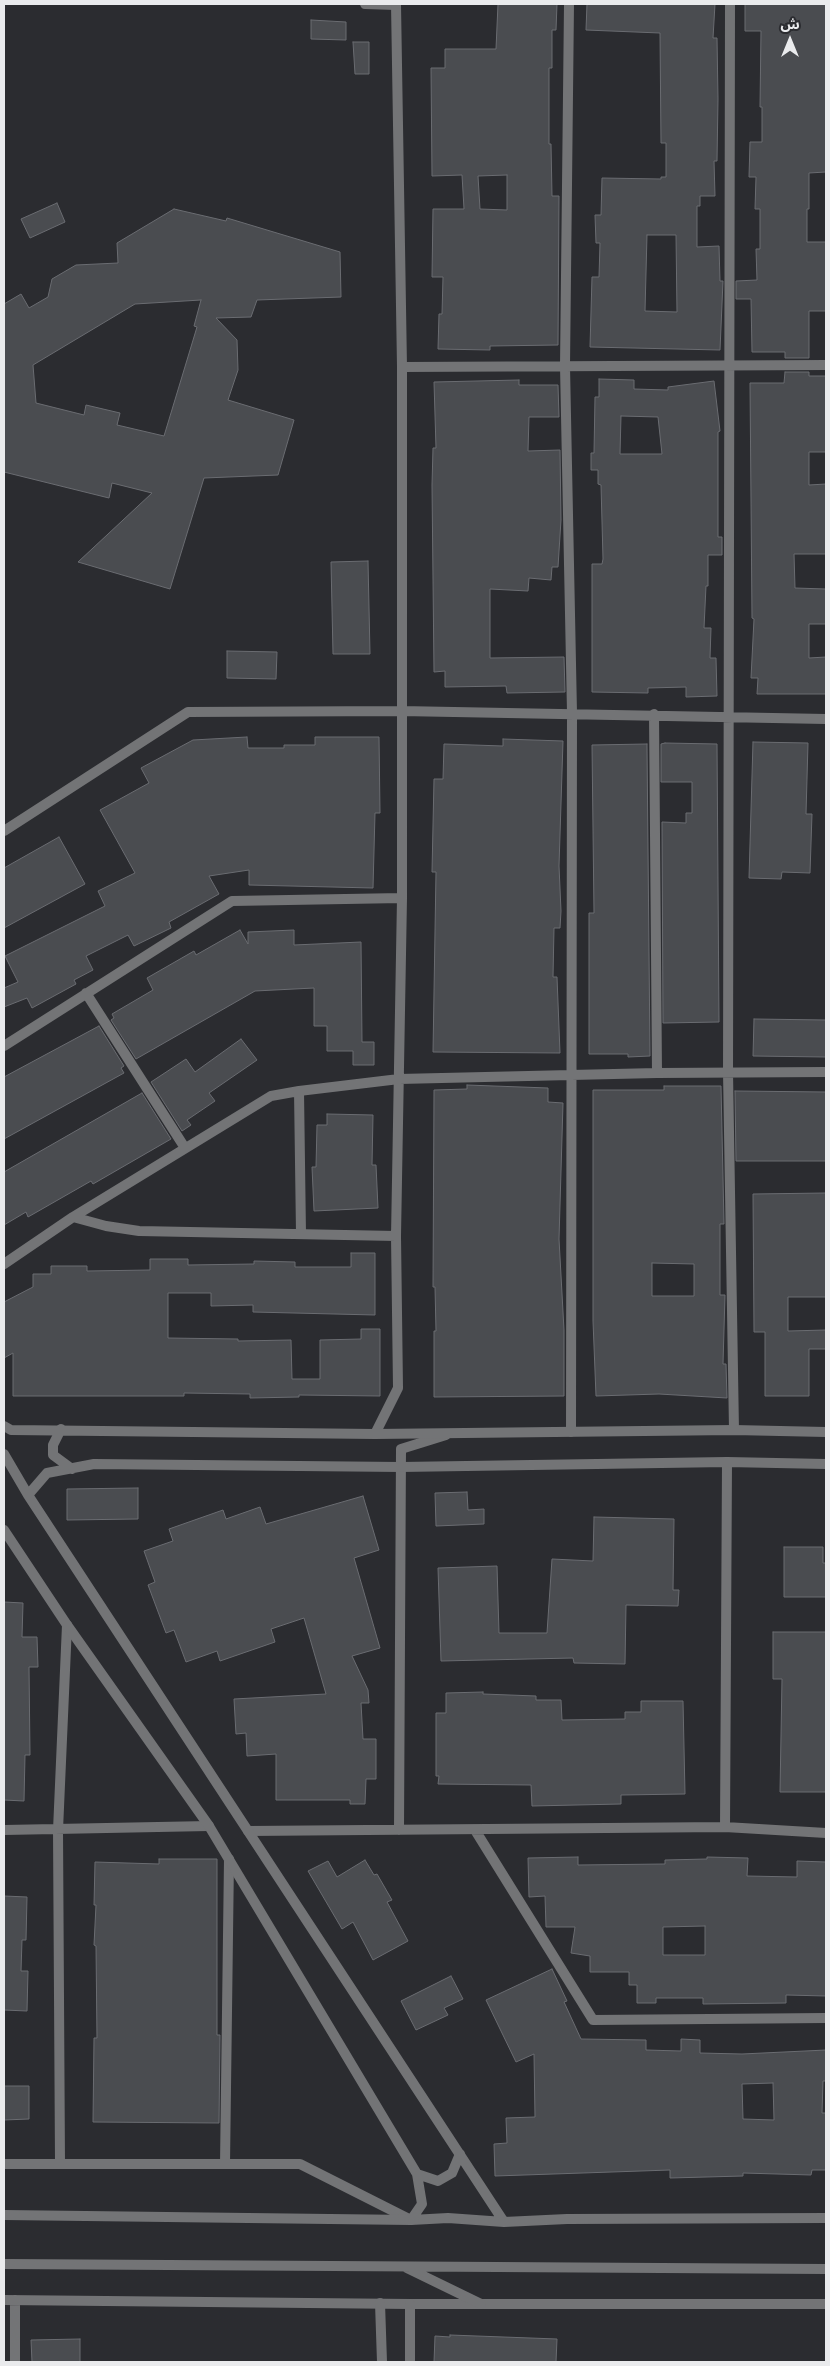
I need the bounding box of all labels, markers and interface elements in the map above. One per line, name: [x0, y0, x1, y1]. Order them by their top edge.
north arrow: [765, 15, 815, 65]
text: ش: [780, 16, 800, 33]

